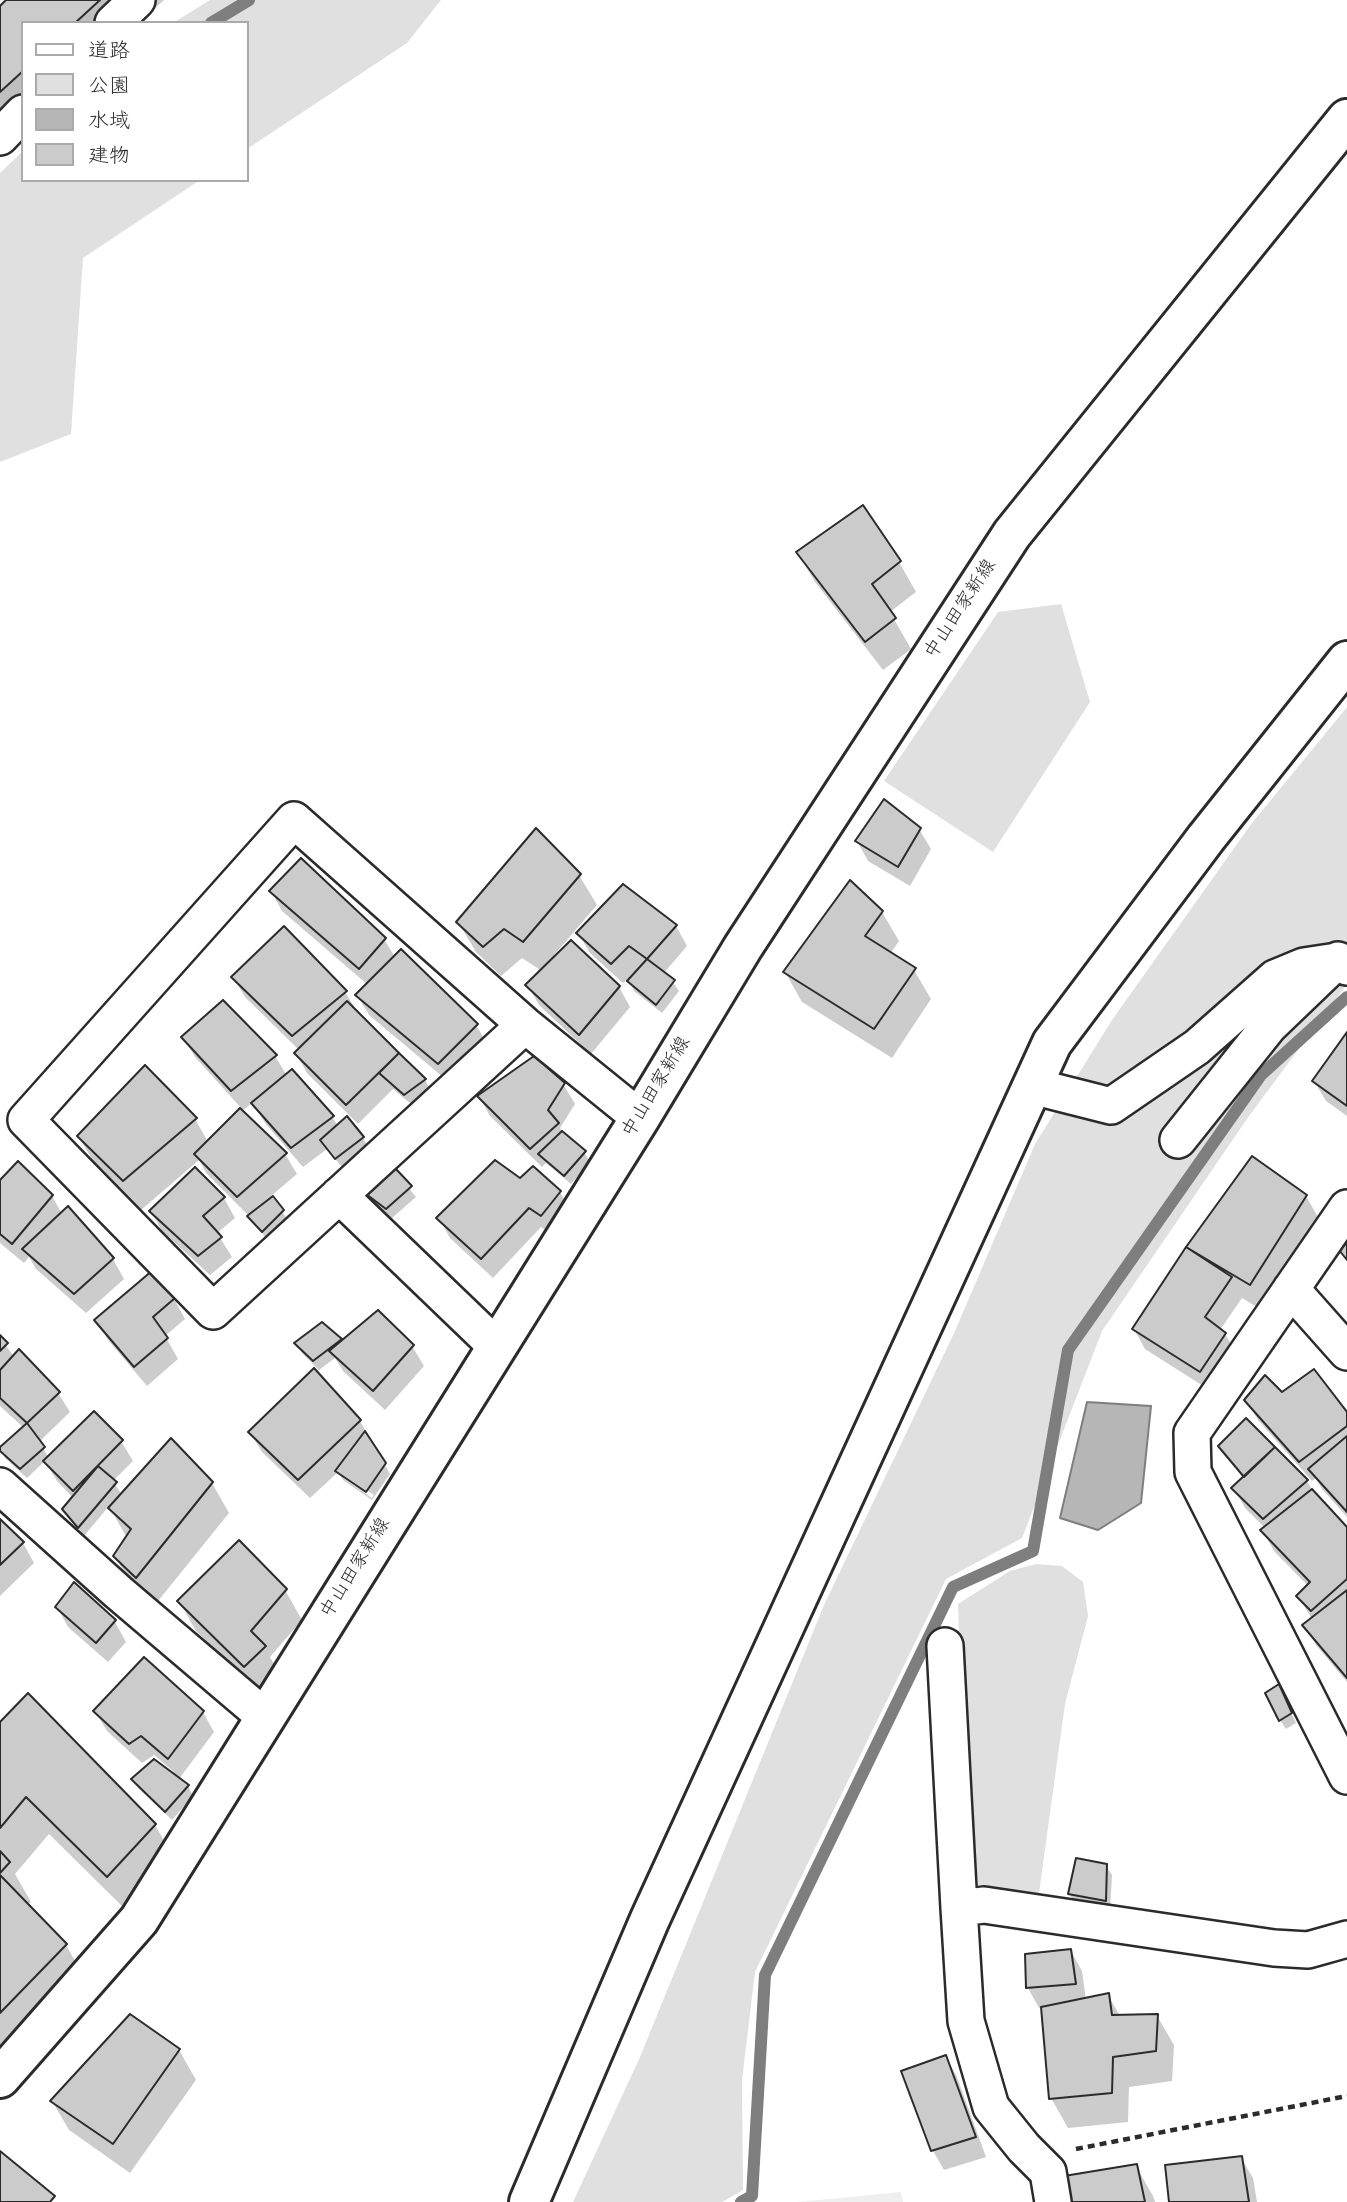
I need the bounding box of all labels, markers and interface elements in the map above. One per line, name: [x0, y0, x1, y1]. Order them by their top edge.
legend: [21, 21, 248, 182]
text: 道路: [88, 41, 130, 66]
text: 公園: [88, 76, 130, 101]
text: 水域: [88, 111, 130, 136]
text: 建物: [88, 146, 130, 171]
street label: 中山田家新線: [921, 556, 1003, 664]
street label: 中山田家新線: [619, 1033, 697, 1143]
street label: 中山田家新線: [317, 1515, 397, 1623]

